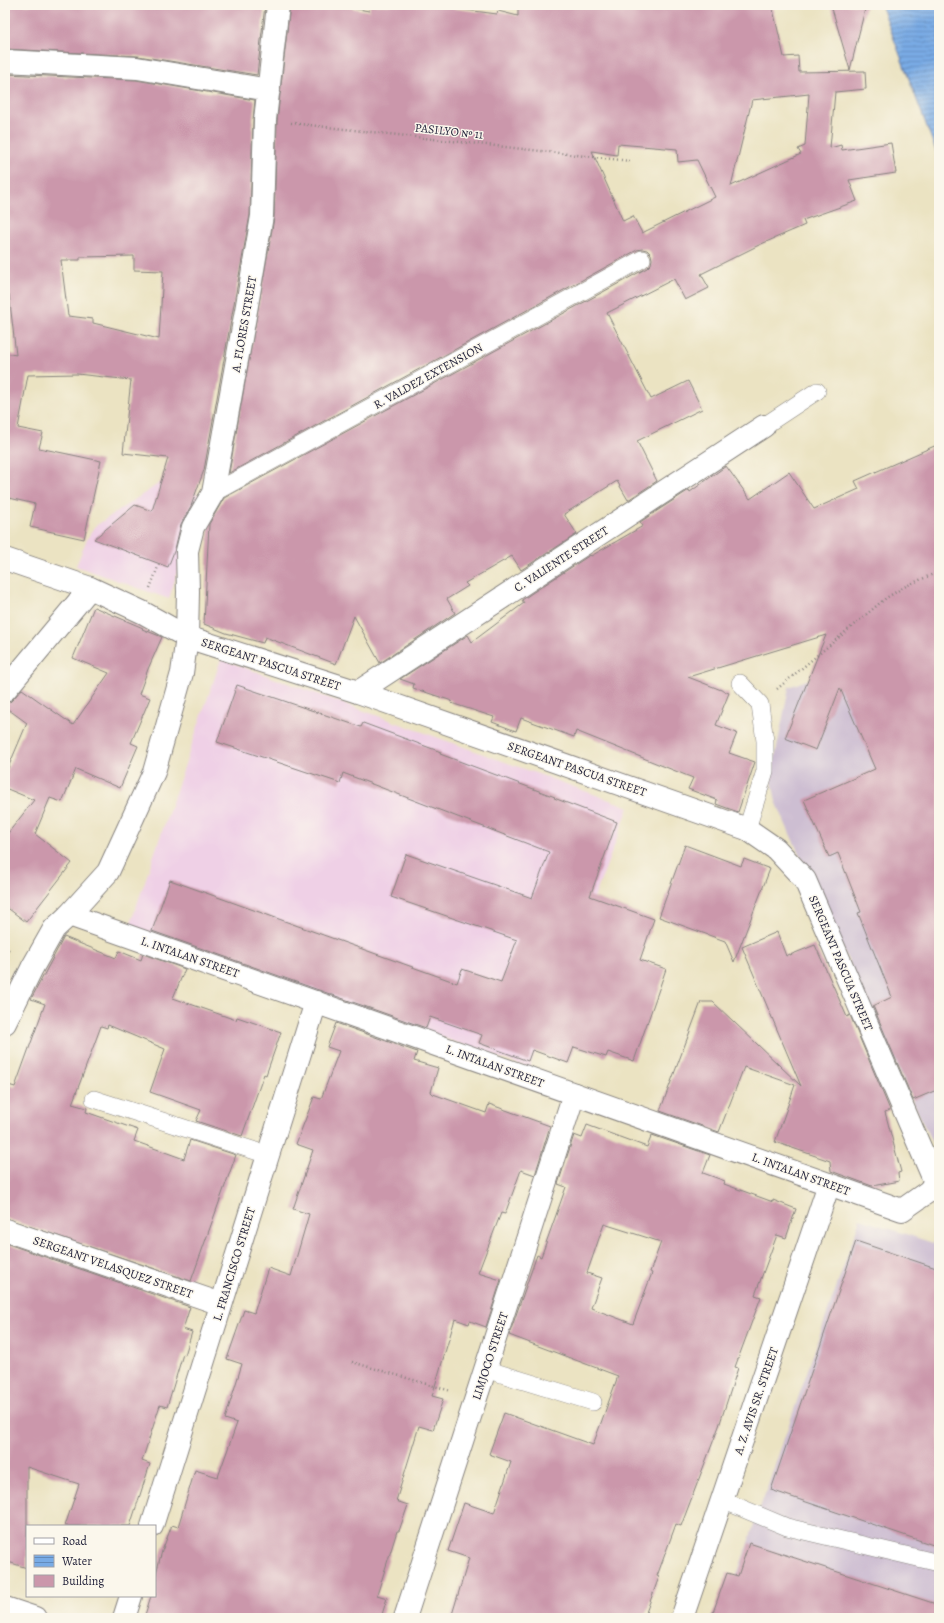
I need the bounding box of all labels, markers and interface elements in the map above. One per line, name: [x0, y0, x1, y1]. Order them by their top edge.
street label: PASILYO № 11: [414, 119, 484, 143]
street label: A. FLORES STREET: [227, 274, 260, 374]
street label: R. VALDEZ EXTENSION: [371, 339, 486, 413]
street label: C. VALIENTE STREET: [511, 522, 612, 596]
street label: SERGEANT PASCUA STREET: [199, 634, 343, 694]
street label: SERGEANT PASCUA STREET: [506, 738, 649, 800]
street label: SERGEANT PASCUA STREET: [805, 893, 877, 1034]
street label: L. INTALAN STREET: [139, 933, 242, 982]
street label: L. INTALAN STREET: [444, 1041, 547, 1091]
street label: L. INTALAN STREET: [750, 1149, 853, 1199]
street label: L. FRANCISCO STREET: [209, 1205, 259, 1323]
street label: SERGEANT VELASQUEZ STREET: [31, 1232, 195, 1302]
street label: LIMJOCO STREET: [468, 1310, 512, 1402]
street label: A. Z. AVIS SR. STREET: [730, 1345, 782, 1458]
legend: [26, 1525, 156, 1597]
text: Road: [62, 1533, 88, 1549]
text: Water: [61, 1553, 92, 1569]
text: Building: [62, 1573, 104, 1589]

